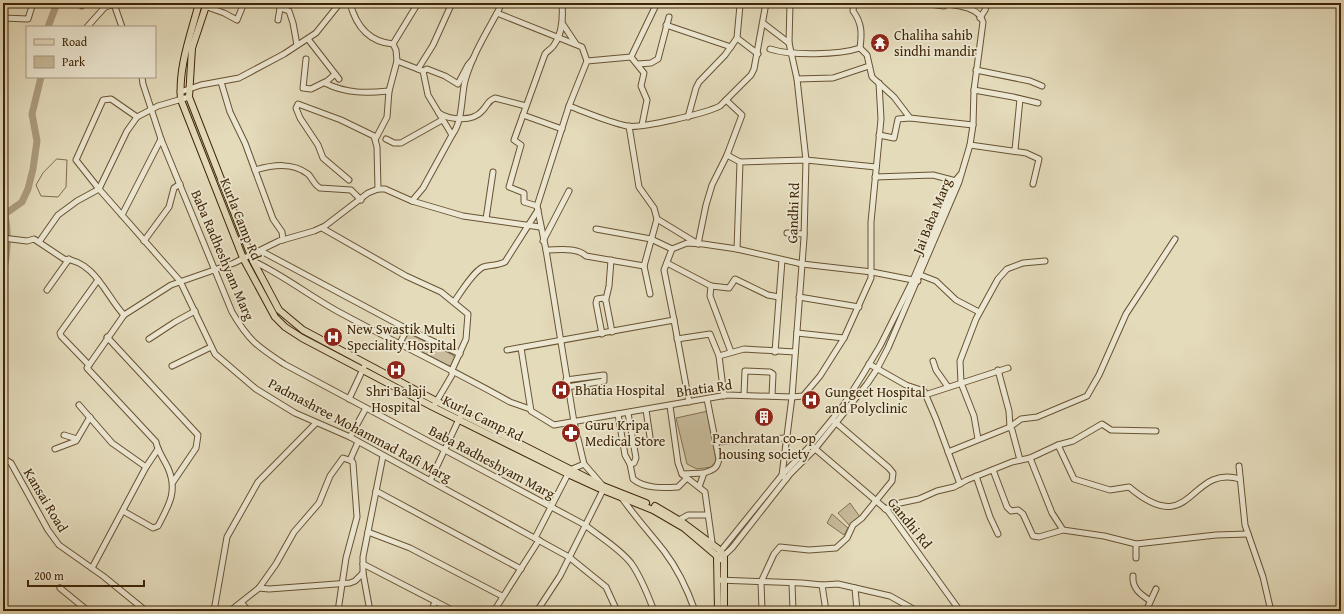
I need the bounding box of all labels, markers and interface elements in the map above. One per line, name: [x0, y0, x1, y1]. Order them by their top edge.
place label: Chaliha sahib sindhi mandir: [894, 25, 977, 61]
legend: [26, 26, 156, 78]
temple icon: Chaliha sahib sindhi mandir: [869, 32, 891, 54]
text: Road: [62, 33, 88, 50]
text: Park: [62, 53, 86, 70]
street label: Kurla Camp Rd: [215, 175, 267, 264]
street label: Jai Baba Marg: [907, 175, 956, 259]
street label: Gandhi Rd: [782, 182, 804, 244]
street label: Baba Radheshyam Marg: [186, 187, 260, 323]
place label: New Swastik Multi Speciality Hospital: [347, 319, 457, 355]
hospital icon: New Swastik Multi Speciality Hospital: [322, 326, 344, 348]
hospital icon: Shri Balaji Hospital: [385, 359, 407, 381]
street label: Padmashree Mohammad Rafi Marg: [265, 373, 455, 487]
street label: Bhatia Rd: [675, 374, 734, 402]
hospital icon: Bhatia Hospital: [550, 379, 572, 401]
place label: Bhatia Hospital: [575, 380, 665, 400]
place label: Shri Balaji Hospital: [366, 381, 426, 417]
place label: Gungeet Hospital and Polyclinic: [825, 382, 926, 418]
hospital icon: Gungeet Hospital and Polyclinic: [800, 389, 822, 411]
street label: Kurla Camp Rd: [439, 390, 527, 446]
building icon: Panchratan co-op housing society: [753, 406, 775, 428]
place label: Guru Kripa Medical Store: [585, 415, 666, 451]
street label: Baba Radheshyam Marg: [425, 420, 559, 504]
pharmacy icon: Guru Kripa Medical Store: [560, 422, 582, 444]
place label: Panchratan co-op housing society: [712, 428, 816, 464]
street label: Kansai Road: [19, 464, 73, 536]
street label: Gandhi Rd: [883, 493, 937, 553]
scale bar: [28, 562, 144, 588]
text: 200 m: [34, 567, 64, 584]

